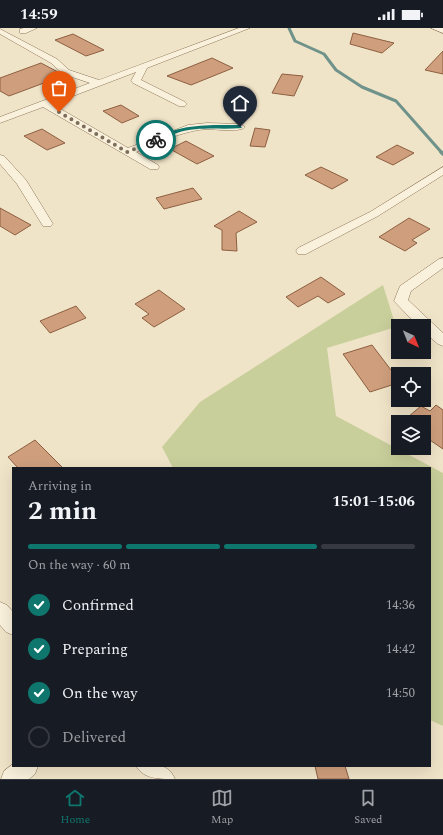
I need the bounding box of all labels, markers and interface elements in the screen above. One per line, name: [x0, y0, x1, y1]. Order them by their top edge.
text: 14:59: [20, 3, 58, 26]
pin: [42, 71, 76, 112]
icon: bag: [48, 77, 70, 99]
pin: [223, 86, 257, 127]
icon: home: [229, 92, 251, 114]
courier: [136, 120, 176, 160]
icon: bike: [145, 129, 167, 151]
north arrow: [391, 319, 431, 359]
map controls: [391, 319, 431, 455]
button: locate: [391, 367, 431, 407]
button: layers: [391, 415, 431, 455]
text: Arriving in: [28, 476, 92, 496]
text: 15:01–15:06: [332, 490, 415, 513]
text: 2 min: [28, 491, 97, 531]
text: On the way · 60 m: [28, 555, 131, 575]
icon: check: [28, 594, 50, 616]
text: Confirmed: [62, 594, 134, 617]
text: 14:36: [386, 595, 415, 615]
icon: check: [28, 638, 50, 660]
text: Preparing: [62, 638, 128, 661]
text: 14:42: [386, 639, 415, 659]
icon: check: [28, 682, 50, 704]
text: On the way: [62, 682, 137, 705]
text: 14:50: [386, 683, 415, 703]
text: Delivered: [62, 726, 126, 749]
tab: Home: [60, 787, 90, 828]
tab: Map: [211, 787, 233, 828]
tab: Saved: [354, 787, 382, 828]

